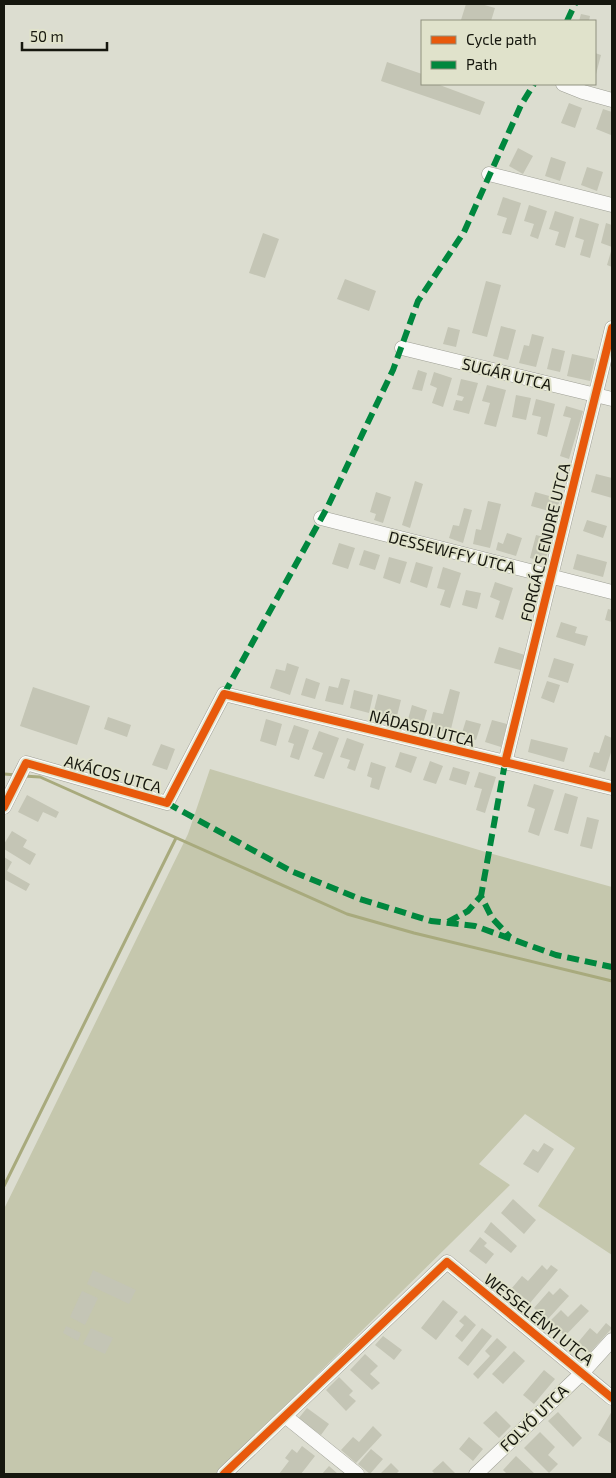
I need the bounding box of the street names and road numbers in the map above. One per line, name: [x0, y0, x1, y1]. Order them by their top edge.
street label: SUGÁR UTCA: [460, 353, 554, 394]
street label: FORGÁCS ENDRE UTCA: [516, 461, 573, 623]
street label: DESSEWFFY UTCA: [387, 527, 518, 576]
street label: NÁDASDI UTCA: [367, 705, 477, 750]
street label: AKÁCOS UTCA: [62, 751, 164, 796]
street label: WESSELÉNYI UTCA: [481, 1269, 598, 1369]
street label: FOLYÓ UTCA: [495, 1380, 572, 1455]

